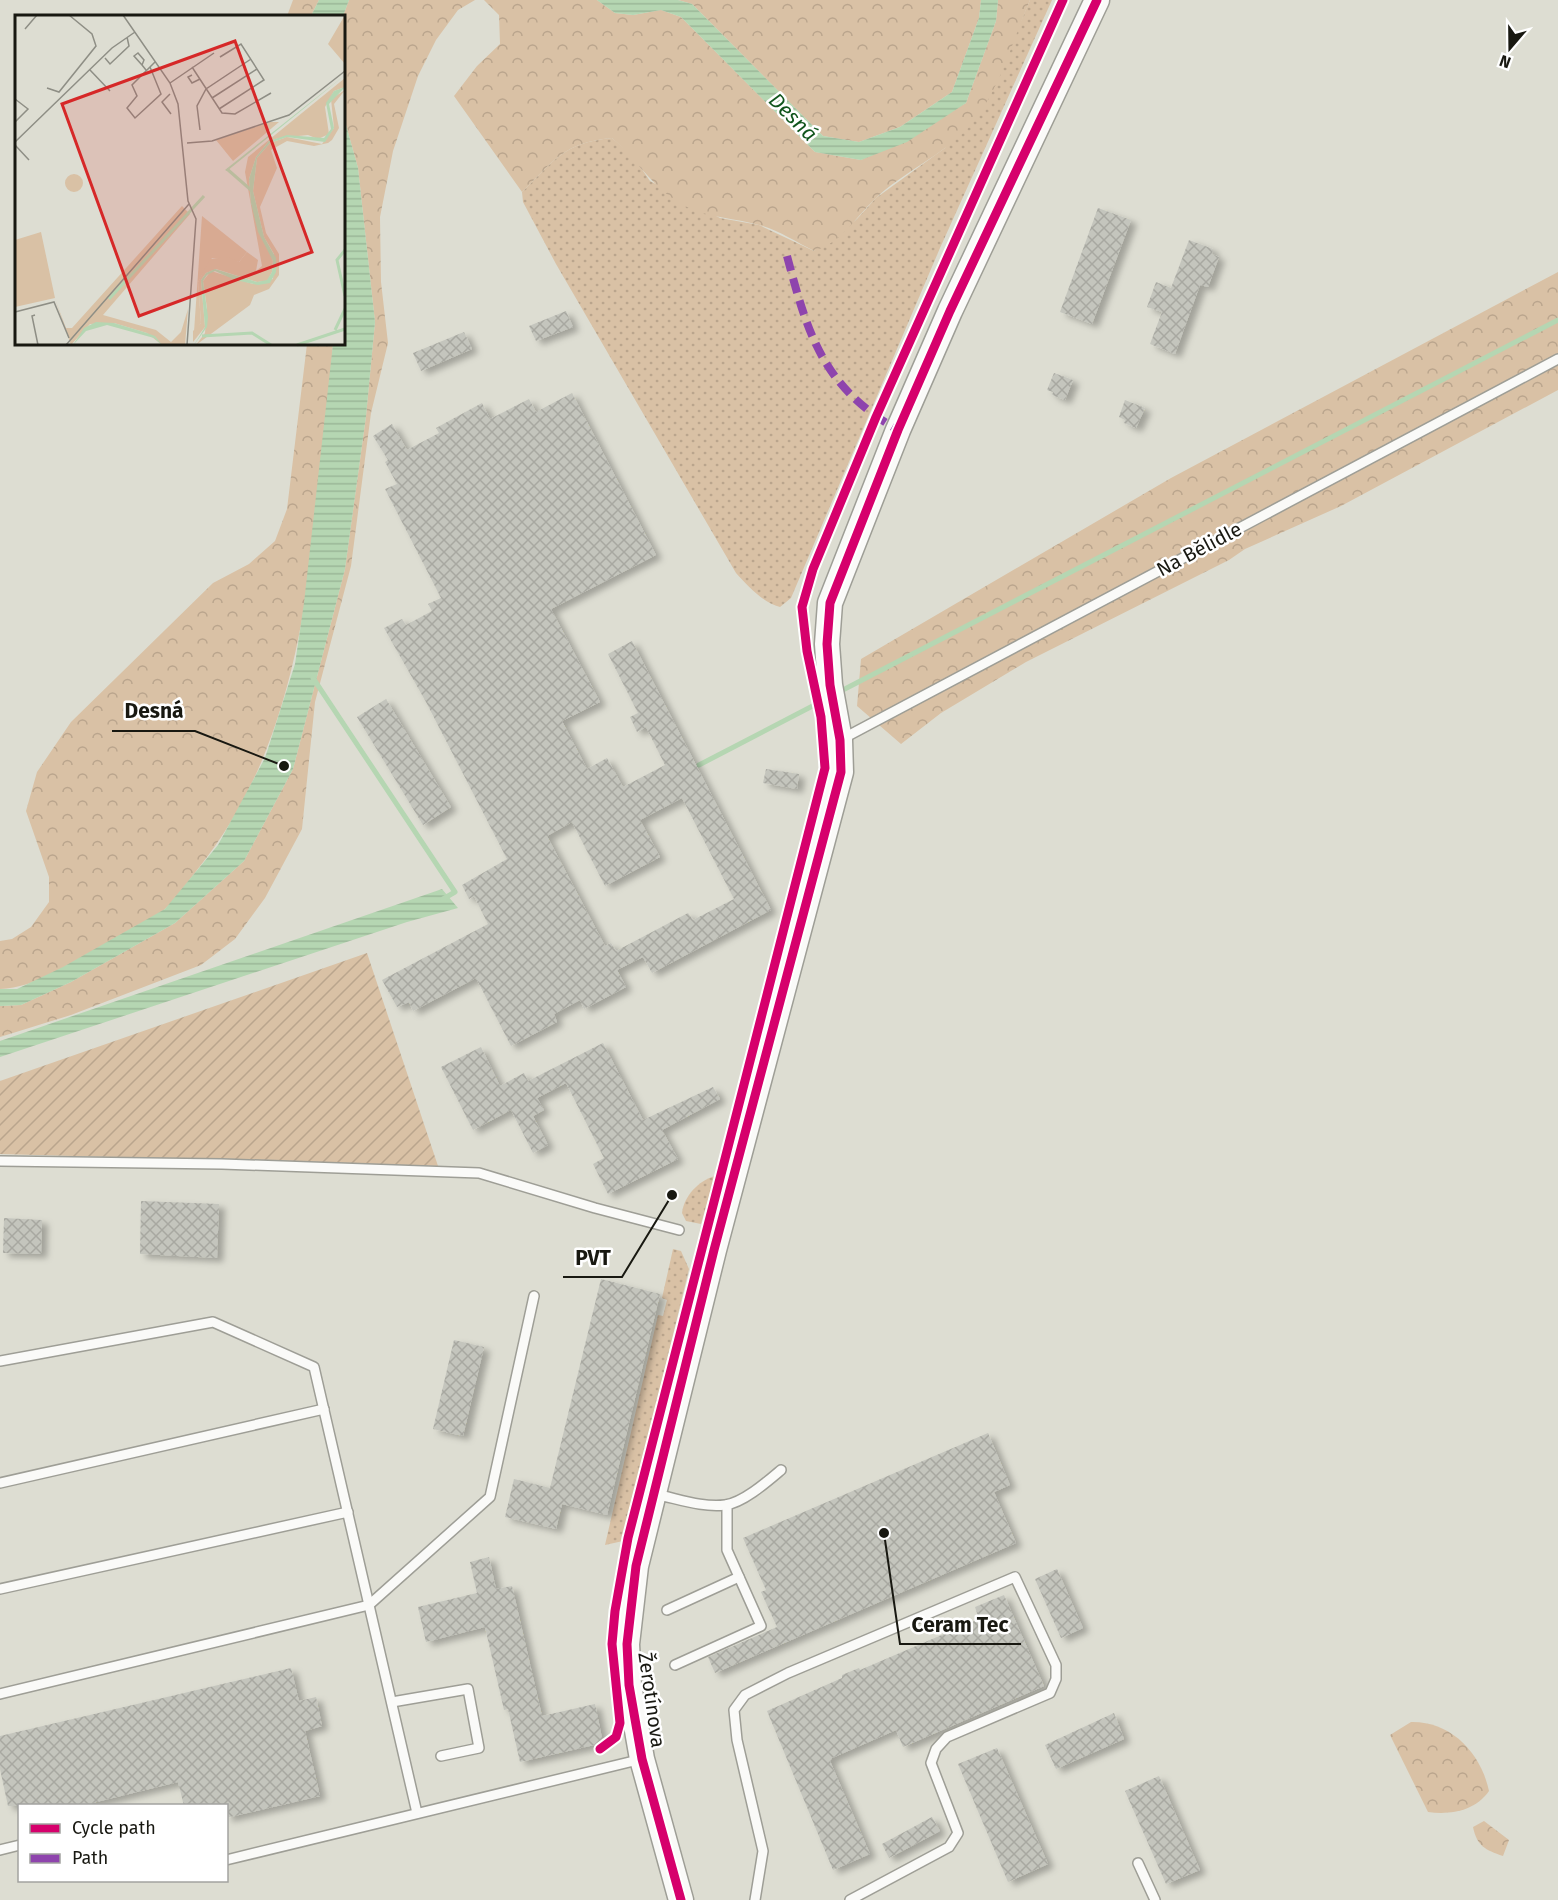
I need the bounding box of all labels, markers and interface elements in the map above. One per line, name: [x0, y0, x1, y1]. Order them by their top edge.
inset map: [15, 15, 345, 345]
north arrow: [1480, 18, 1540, 78]
text: N: [1497, 51, 1513, 72]
water label: Desná: [763, 87, 823, 147]
street label: Na Bělidle: [1152, 517, 1246, 581]
callout: Desná: [112, 692, 195, 731]
text: Desná: [124, 698, 184, 724]
callout: PVT: [563, 1238, 622, 1277]
text: PVT: [575, 1245, 611, 1271]
callout: Ceram Tec: [900, 1605, 1021, 1644]
text: Ceram Tec: [912, 1612, 1009, 1638]
street label: Žerotínova: [633, 1651, 671, 1749]
legend: [18, 1804, 228, 1882]
text: Cycle path: [72, 1817, 156, 1839]
text: Path: [72, 1847, 108, 1869]

